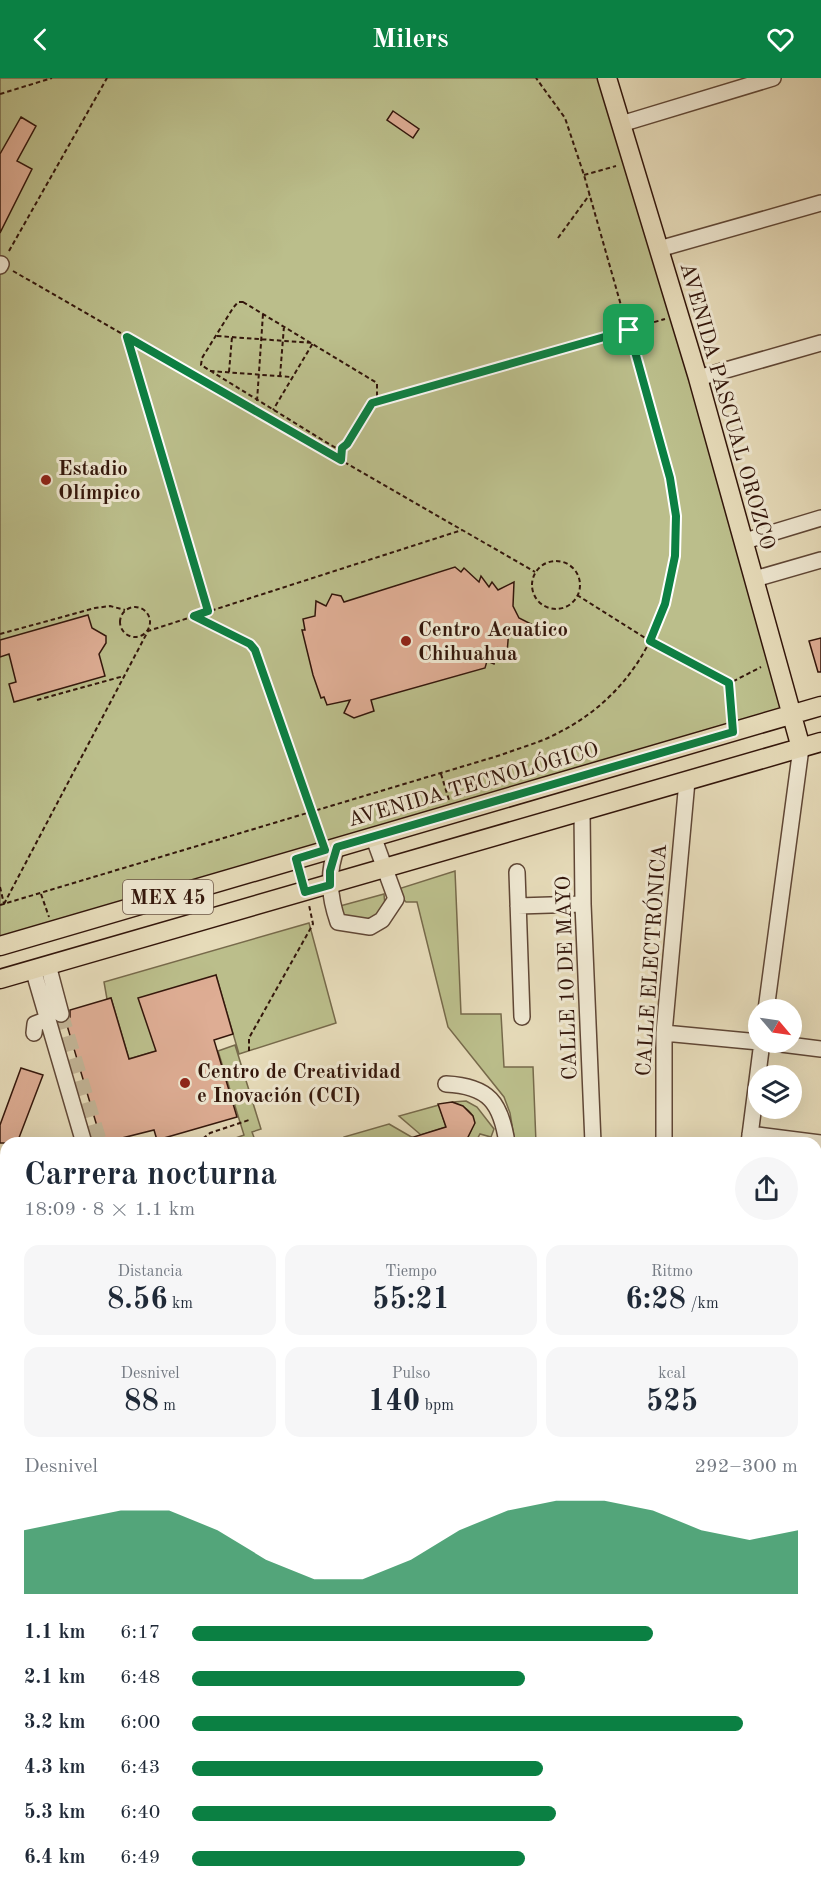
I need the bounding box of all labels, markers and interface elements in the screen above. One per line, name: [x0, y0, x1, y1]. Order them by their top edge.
icon: back: [24, 23, 57, 56]
icon: heart: [764, 23, 797, 56]
text: Milers: [372, 26, 449, 53]
street label: AVENIDA PASCUAL OROZCO: [675, 260, 778, 552]
pin: [603, 304, 654, 355]
icon: arrive: [612, 313, 645, 346]
place label: Estadio Olímpico: [58, 459, 141, 504]
marker: Estadio Olímpico: [39, 473, 53, 487]
place label: Centro Acuatico Chihuahua: [418, 620, 568, 665]
marker: Centro Acuatico Chihuahua: [399, 634, 413, 648]
street label: AVENIDA TECNOLÓGICO: [344, 735, 601, 831]
street label: CALLE ELECTRÓNICA: [629, 843, 671, 1077]
street label: CALLE 10 DE MAYO: [553, 875, 582, 1081]
road number: MEX 45: [123, 880, 213, 914]
north arrow: [748, 999, 802, 1053]
map controls: [748, 999, 802, 1119]
place label: Centro de Creatividad e Inovación (CCI): [197, 1062, 401, 1107]
button: layers: [748, 1065, 802, 1119]
marker: Centro de Creatividad e Inovación (CCI): [178, 1076, 192, 1090]
button: share: [735, 1157, 798, 1220]
text: Carrera nocturna: [24, 1159, 277, 1192]
text: 18:09 · 8 × 1.1 km: [24, 1200, 195, 1220]
text: Distancia: [117, 1264, 183, 1280]
text: Tiempo: [385, 1264, 437, 1280]
text: Ritmo: [651, 1264, 693, 1280]
text: 8.56: [107, 1285, 168, 1315]
text: 55:21: [372, 1285, 450, 1315]
text: 6:28: [625, 1285, 686, 1315]
text: km: [168, 1296, 193, 1312]
text: /km: [686, 1296, 719, 1312]
text: Desnivel: [120, 1366, 180, 1382]
text: Pulso: [392, 1366, 430, 1382]
text: kcal: [658, 1366, 686, 1382]
text: 88: [124, 1387, 159, 1417]
text: 140: [368, 1387, 420, 1417]
text: 525: [646, 1387, 698, 1417]
text: m: [159, 1398, 176, 1414]
text: bpm: [420, 1398, 454, 1414]
text: Desnivel: [24, 1457, 98, 1477]
text: 292–300 m: [695, 1457, 798, 1477]
text: 1.1 km: [24, 1623, 86, 1643]
text: 6:17: [120, 1623, 160, 1643]
text: 2.1 km: [24, 1668, 86, 1688]
text: 6:48: [120, 1668, 160, 1688]
text: 3.2 km: [24, 1713, 86, 1733]
text: 6:00: [120, 1713, 160, 1733]
text: 4.3 km: [24, 1758, 86, 1778]
text: 6:43: [120, 1758, 160, 1778]
text: 5.3 km: [24, 1803, 86, 1823]
text: 6:40: [120, 1803, 160, 1823]
text: 6.4 km: [24, 1848, 86, 1868]
text: 6:49: [120, 1848, 160, 1868]

